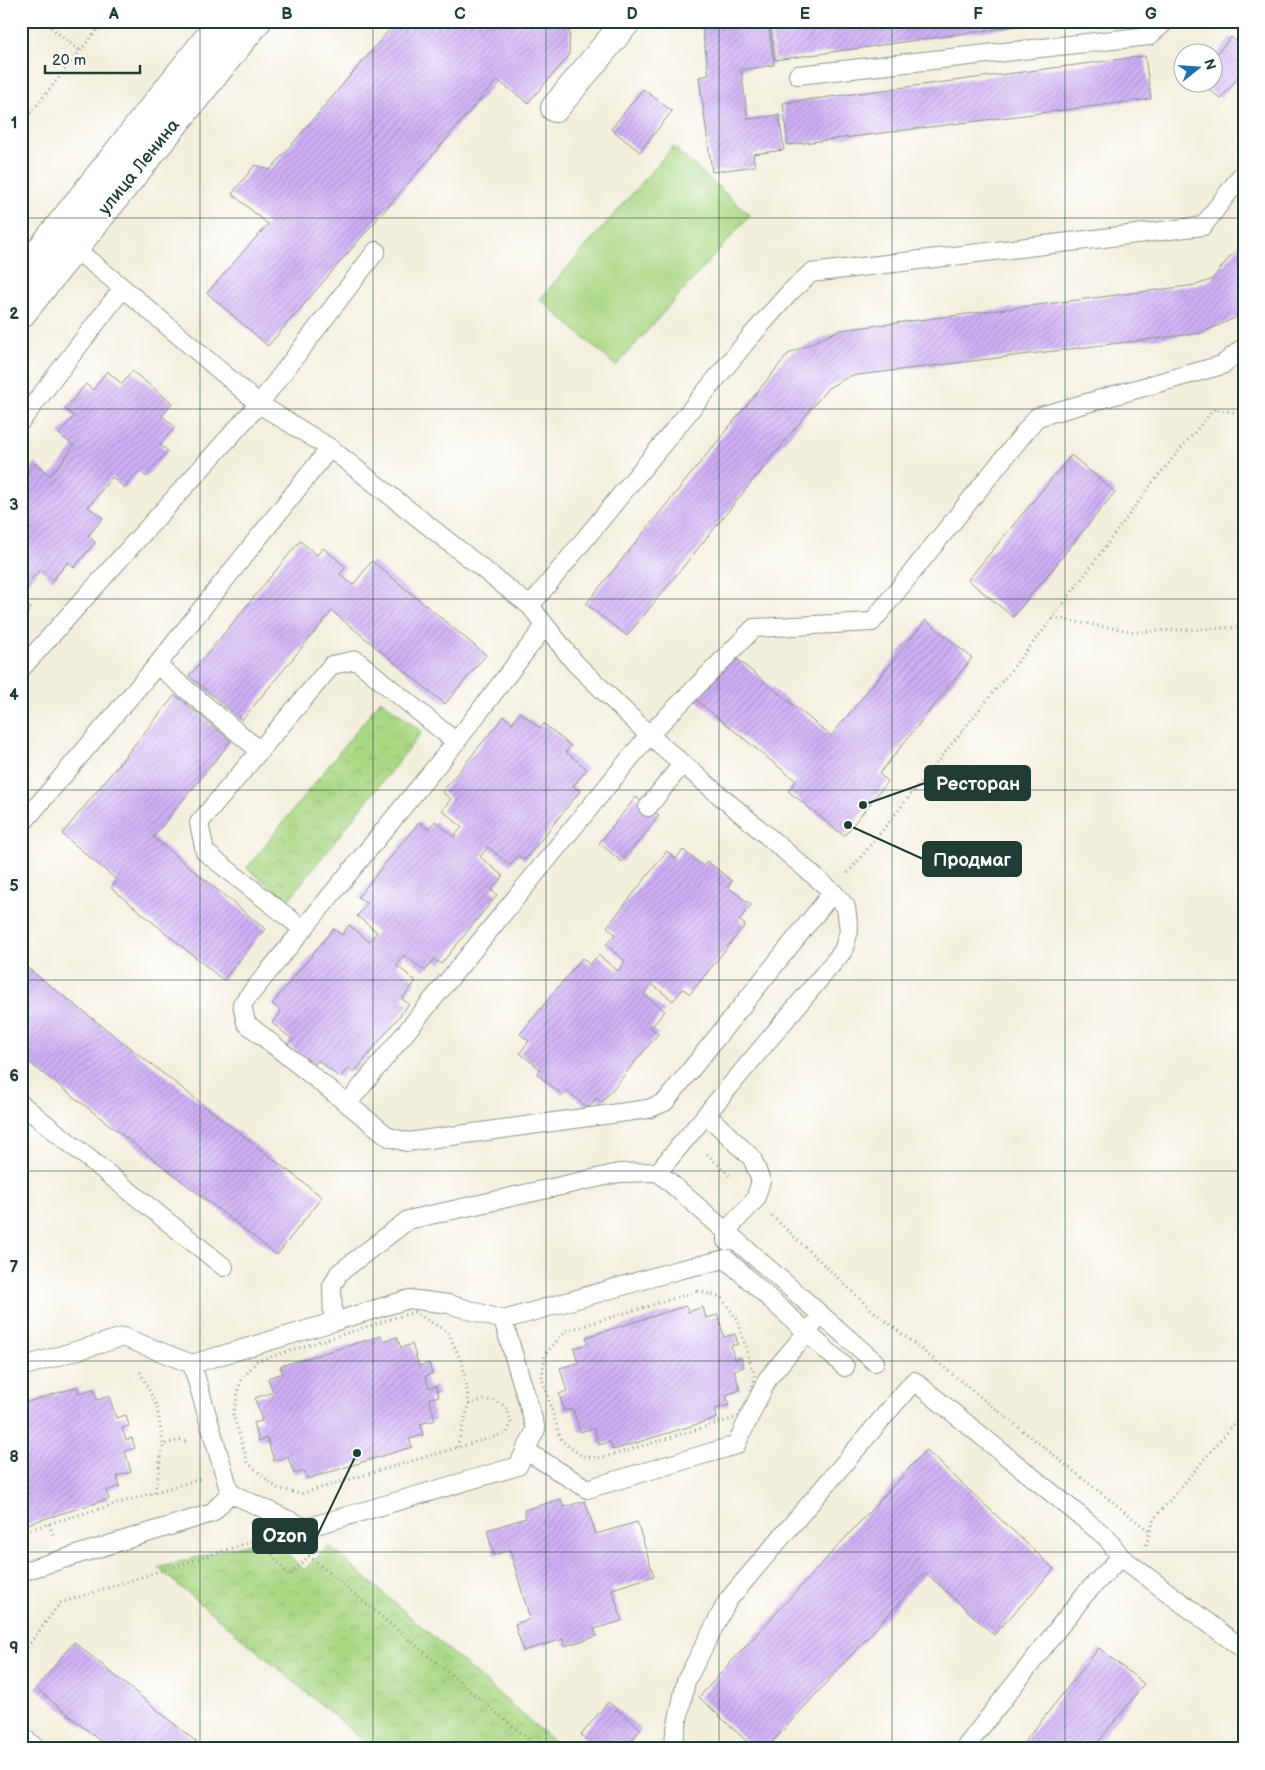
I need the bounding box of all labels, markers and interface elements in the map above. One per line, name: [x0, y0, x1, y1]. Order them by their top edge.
text: A: [108, 5, 119, 24]
text: B: [281, 5, 293, 24]
text: C: [454, 5, 466, 24]
text: D: [626, 5, 638, 24]
text: E: [800, 5, 810, 24]
text: F: [973, 5, 983, 24]
text: G: [1145, 5, 1157, 24]
scale bar: [45, 42, 140, 74]
north arrow: [1172, 42, 1222, 92]
text: 20 m: [52, 51, 86, 70]
text: N: [1200, 57, 1220, 72]
text: 1: [11, 114, 17, 133]
street label: улица Ленина: [94, 115, 184, 219]
text: 2: [9, 305, 19, 324]
text: 3: [9, 496, 19, 515]
text: 4: [9, 686, 19, 705]
callout: Ресторан: [925, 766, 1030, 800]
text: Ресторан: [936, 773, 1020, 796]
callout: Продмаг: [923, 842, 1021, 876]
text: Продмаг: [933, 849, 1012, 872]
text: 5: [9, 877, 19, 896]
text: 6: [9, 1067, 19, 1086]
text: 7: [10, 1258, 19, 1277]
text: 8: [9, 1448, 19, 1467]
callout: Ozon: [253, 1519, 317, 1553]
text: Ozon: [263, 1525, 307, 1548]
text: 9: [9, 1639, 19, 1658]

